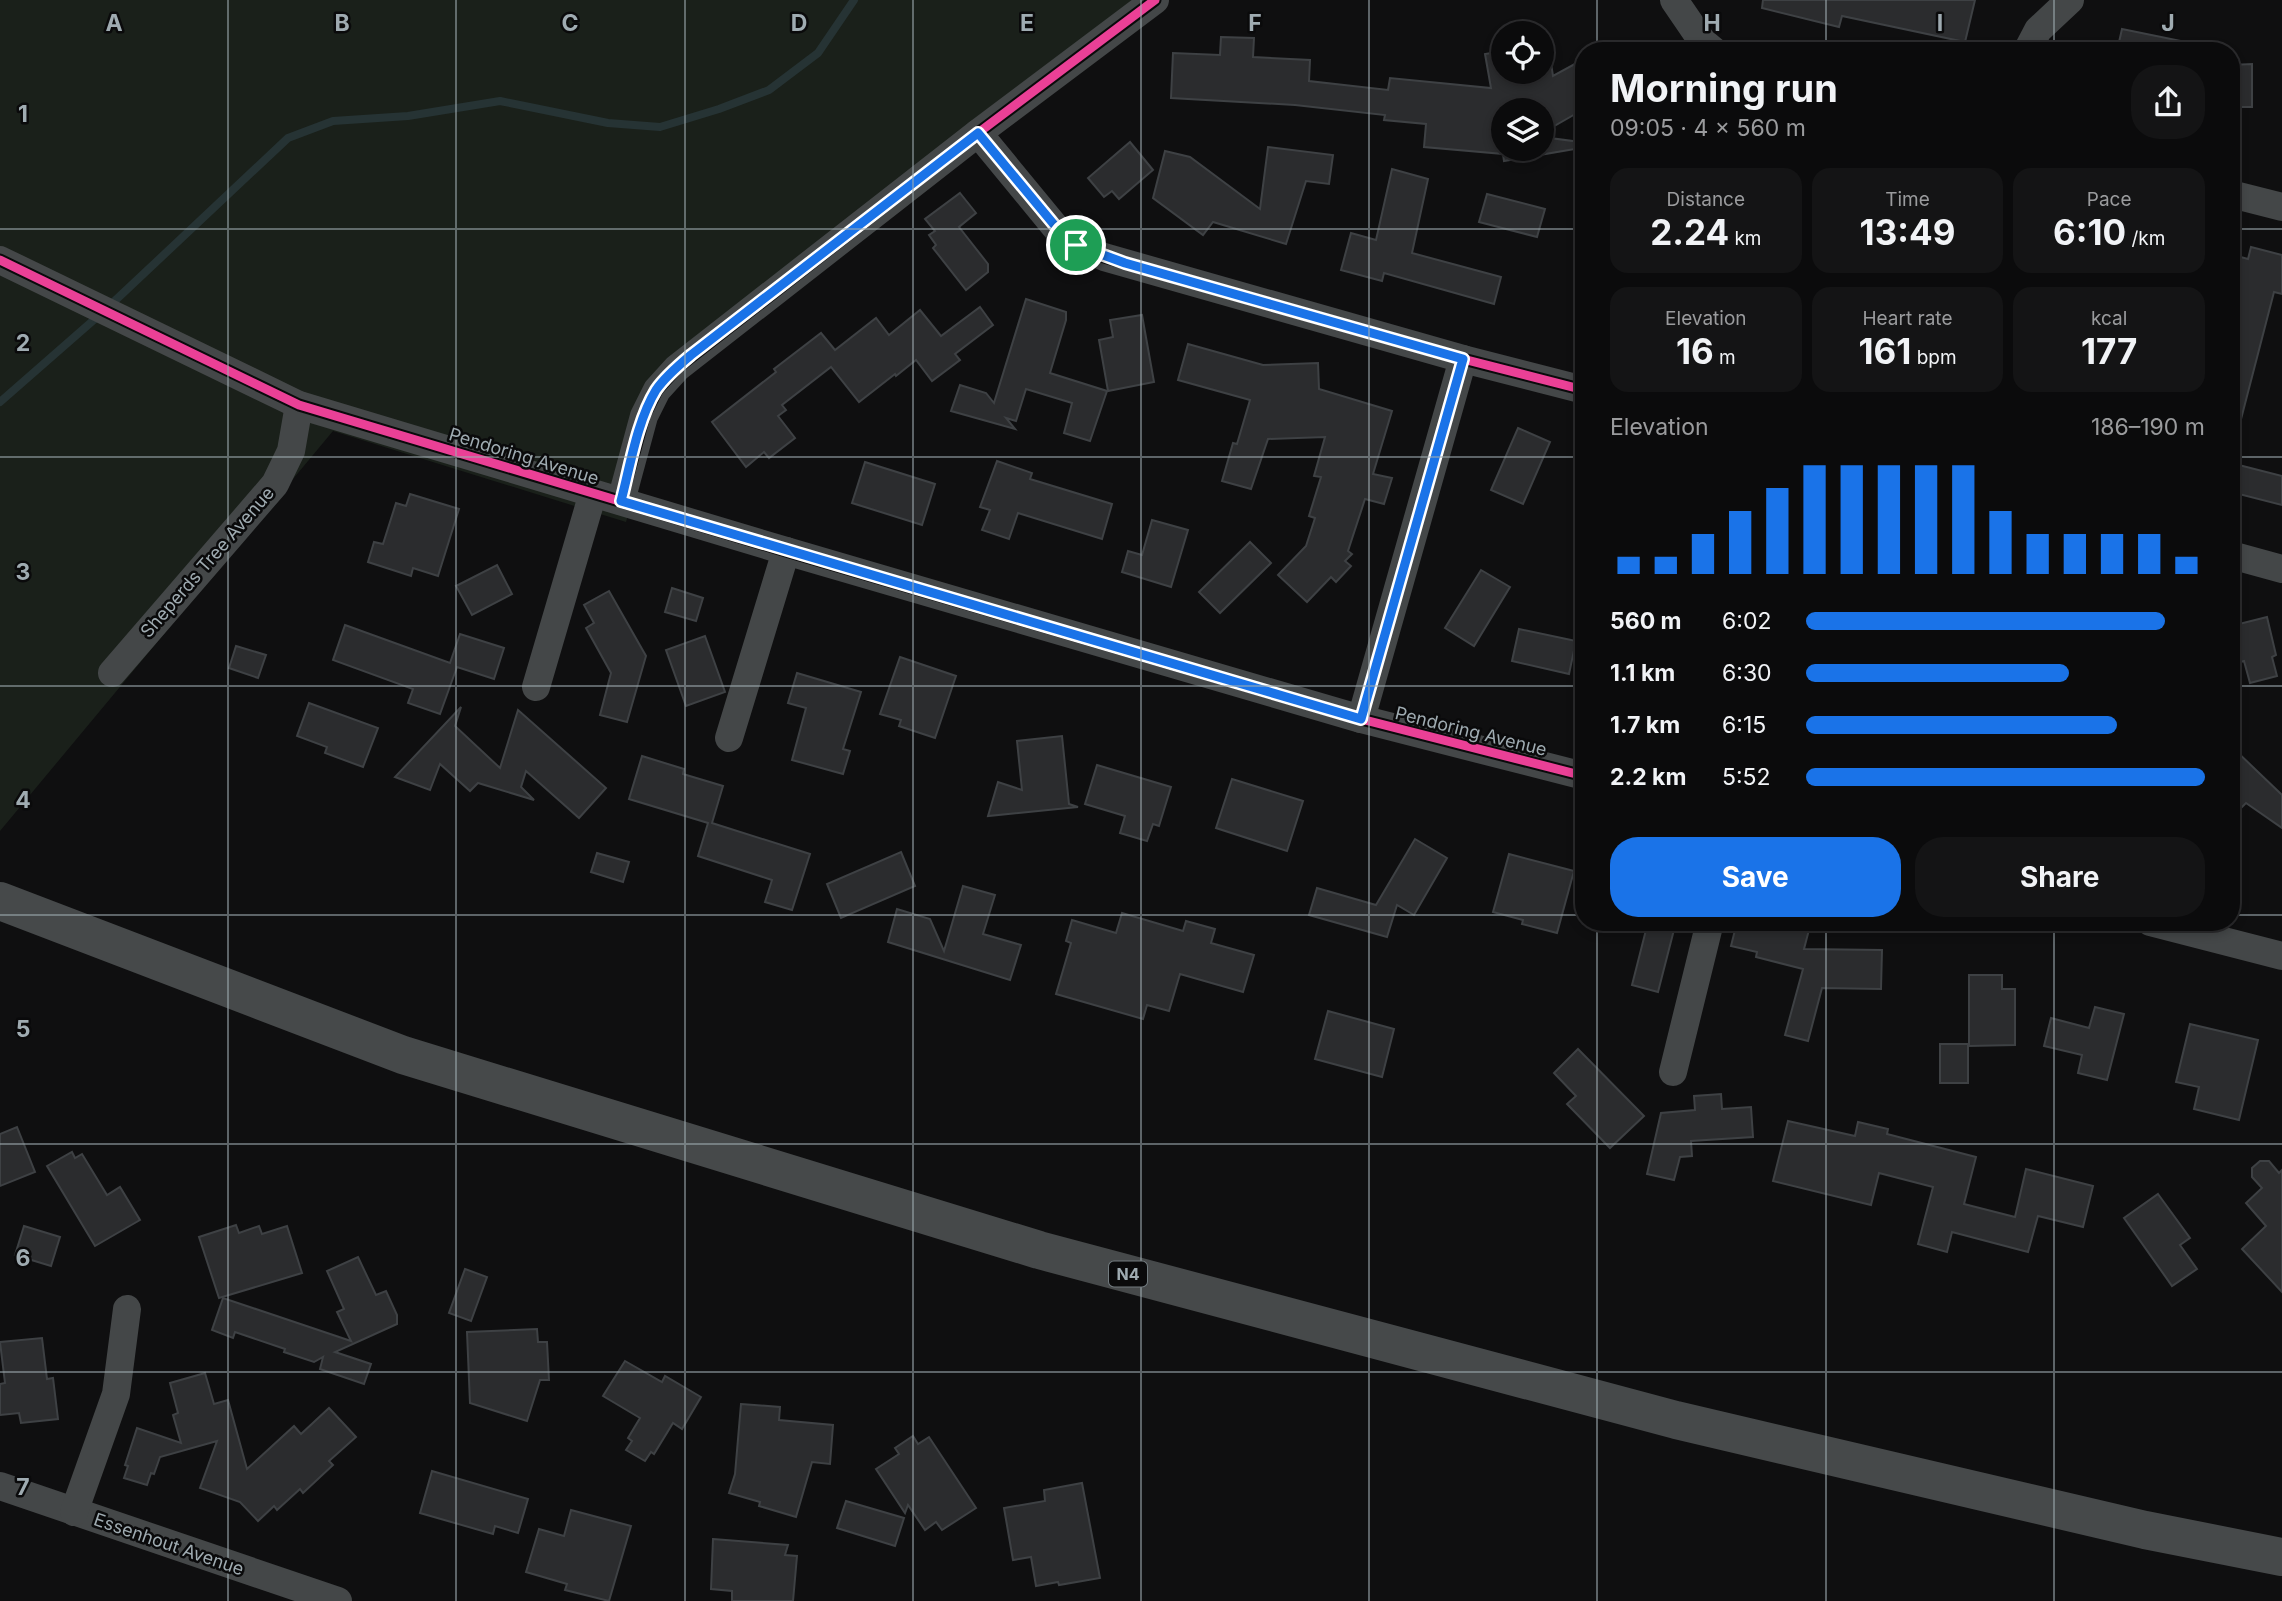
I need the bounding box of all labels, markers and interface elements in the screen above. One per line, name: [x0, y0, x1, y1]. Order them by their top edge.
text: A: [105, 9, 123, 37]
text: B: [334, 9, 350, 37]
text: C: [561, 9, 579, 37]
text: D: [791, 9, 807, 37]
text: E: [1020, 9, 1034, 37]
text: F: [1248, 9, 1262, 37]
text: H: [1703, 9, 1721, 37]
text: I: [1937, 9, 1943, 37]
text: J: [2161, 9, 2175, 37]
map controls: [1491, 21, 1554, 161]
button: locate: [1491, 21, 1554, 84]
text: Morning run: [1610, 65, 1838, 111]
button: share: [2131, 65, 2205, 139]
button: layers: [1491, 98, 1554, 161]
text: 1: [18, 100, 28, 128]
text: 09:05 · 4 × 560 m: [1610, 114, 1806, 142]
text: Distance: [1667, 188, 1745, 211]
text: Time: [1885, 188, 1930, 211]
text: Pace: [2087, 188, 2132, 211]
text: 2.24: [1650, 211, 1729, 253]
text: 13:49: [1860, 211, 1955, 253]
text: 6:10: [2053, 211, 2126, 253]
pin: [1046, 215, 1106, 275]
icon: arrive: [1057, 226, 1095, 264]
text: km: [1729, 227, 1761, 250]
text: /km: [2126, 227, 2165, 250]
text: Elevation: [1665, 307, 1747, 330]
text: Heart rate: [1862, 307, 1952, 330]
text: kcal: [2091, 307, 2127, 330]
text: 2: [16, 329, 30, 357]
text: 16: [1676, 330, 1714, 372]
text: 161: [1858, 330, 1911, 372]
text: 177: [2081, 330, 2137, 372]
text: m: [1714, 346, 1736, 369]
text: bpm: [1911, 346, 1957, 369]
text: Elevation: [1610, 413, 1709, 441]
text: 186–190 m: [2091, 413, 2205, 441]
street label: Pendoring Avenue: [446, 423, 602, 489]
street label: Sheperds Tree Avenue: [136, 482, 278, 642]
text: 3: [16, 558, 30, 586]
text: 560 m: [1610, 607, 1682, 635]
text: 6:02: [1722, 607, 1771, 635]
text: 1.1 km: [1610, 659, 1675, 687]
text: 6:30: [1722, 659, 1772, 687]
street label: Pendoring Avenue: [1393, 702, 1549, 760]
text: 1.7 km: [1610, 711, 1680, 739]
text: 6:15: [1722, 711, 1766, 739]
text: 2.2 km: [1610, 763, 1686, 791]
text: 5:52: [1722, 763, 1771, 791]
text: 4: [15, 786, 31, 814]
button: Save: [1610, 837, 1901, 917]
button: Share: [1915, 837, 2205, 917]
text: 5: [16, 1015, 30, 1043]
text: 6: [16, 1244, 30, 1272]
road number: N4: [1109, 1262, 1147, 1286]
text: 7: [16, 1473, 30, 1501]
street label: Essenhout Avenue: [91, 1508, 247, 1580]

